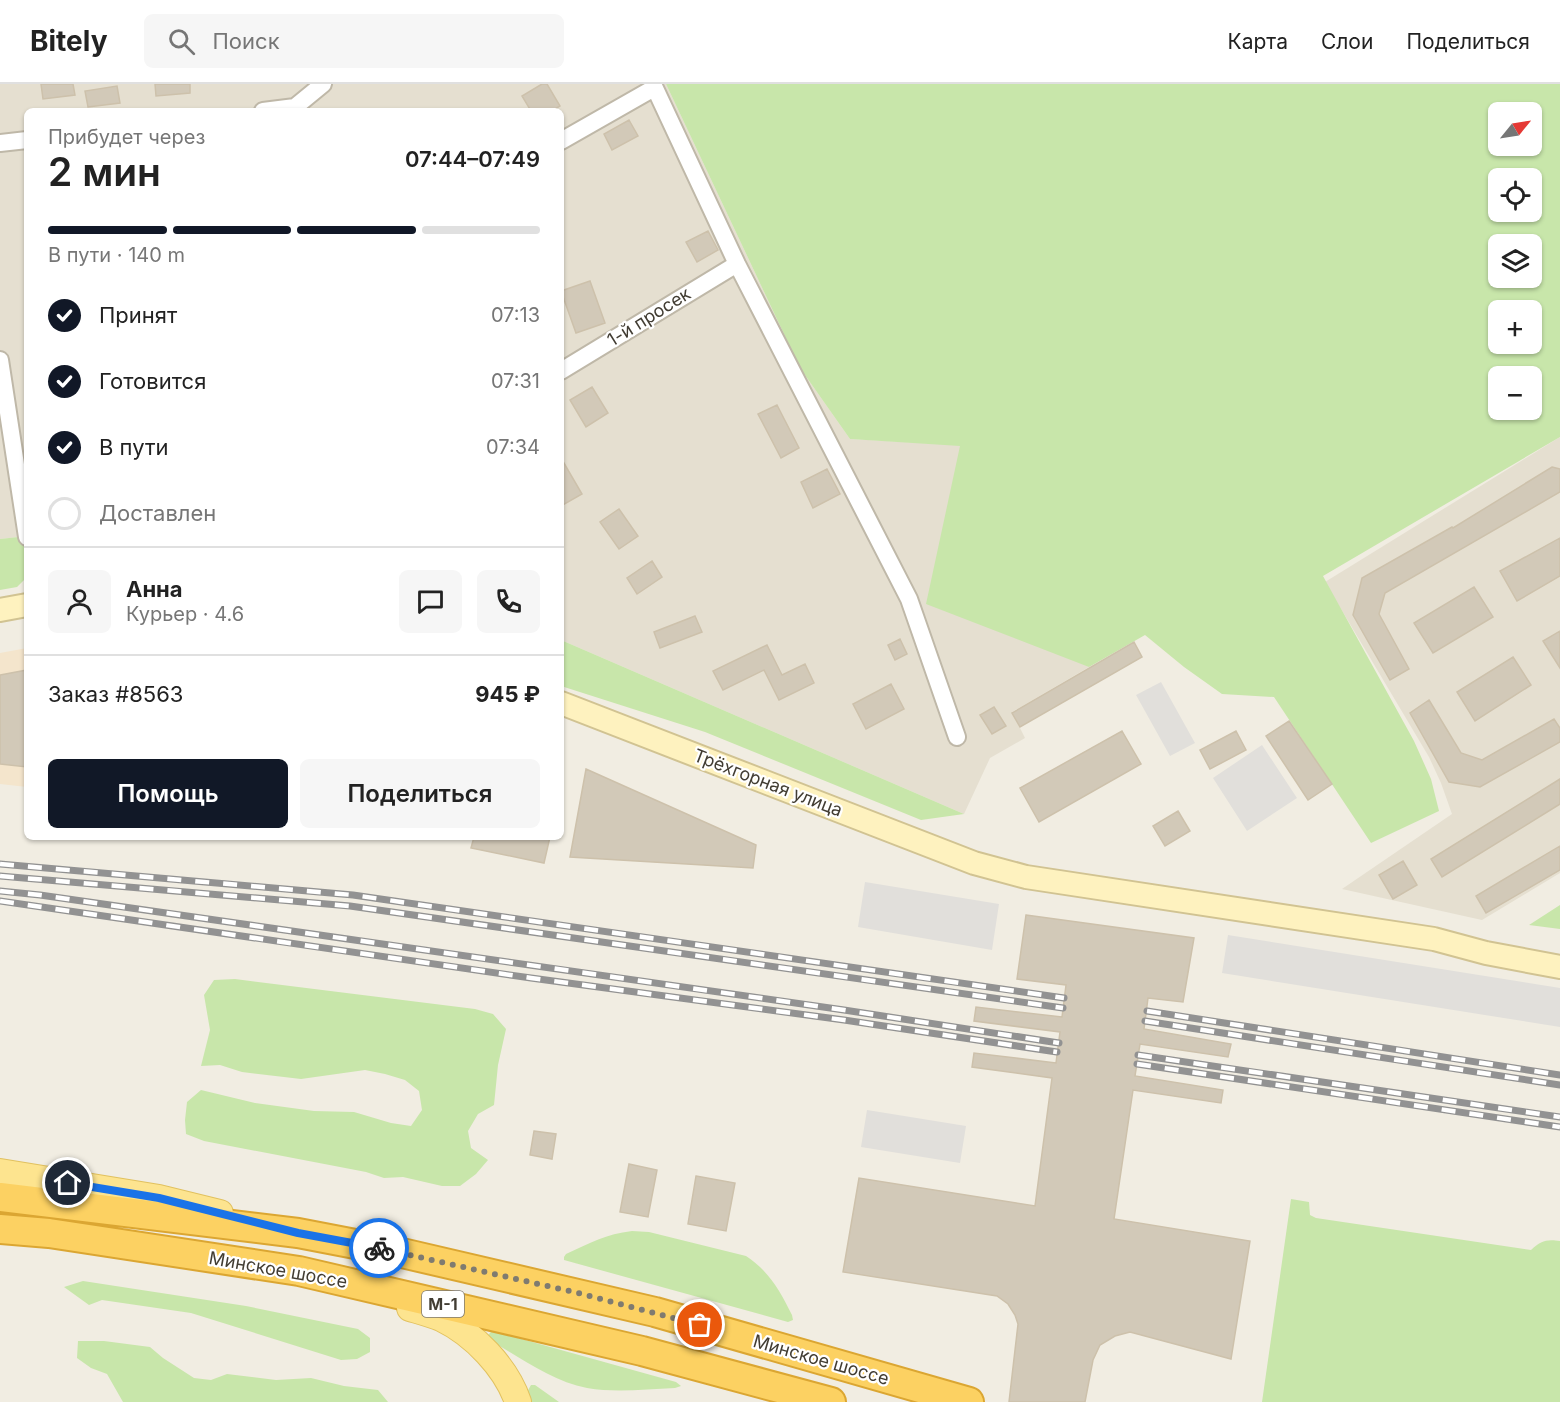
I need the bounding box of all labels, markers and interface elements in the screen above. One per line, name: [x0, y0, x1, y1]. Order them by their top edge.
search box: [144, 14, 564, 68]
text: Bitely: [30, 24, 108, 58]
icon: search: [165, 25, 198, 58]
text: Поиск: [213, 28, 280, 54]
text: Карта: [1228, 29, 1288, 54]
text: Слои: [1321, 29, 1373, 54]
text: Поделиться: [1406, 29, 1530, 54]
north arrow: [1488, 102, 1542, 156]
map controls: [1488, 102, 1542, 420]
text: Прибудет через: [48, 125, 205, 149]
text: 07:44–07:49: [405, 146, 540, 172]
text: 2 мин: [48, 148, 161, 195]
button: locate: [1488, 168, 1542, 222]
button: layers: [1488, 234, 1542, 288]
text: В пути · 140 m: [48, 243, 185, 267]
street label: 1-й просек: [603, 283, 694, 350]
icon: check: [48, 299, 81, 332]
button: +: [1488, 300, 1542, 354]
text: Принят: [99, 302, 177, 328]
text: 07:13: [491, 303, 540, 327]
icon: check: [48, 365, 81, 398]
button: −: [1488, 366, 1542, 420]
text: Готовится: [99, 368, 206, 394]
text: 07:31: [491, 369, 540, 393]
icon: check: [48, 431, 81, 464]
text: В пути: [99, 434, 168, 460]
text: 07:34: [486, 435, 540, 459]
text: Доставлен: [99, 500, 216, 526]
button: person: [48, 570, 111, 633]
button: chat: [399, 570, 462, 633]
button: phone: [477, 570, 540, 633]
text: Анна: [126, 576, 183, 602]
text: Курьер · 4.6: [126, 602, 244, 626]
text: Заказ #8563: [48, 681, 183, 707]
text: 945 ₽: [475, 681, 540, 707]
street label: Трёхгорная улица: [691, 744, 846, 821]
button: Помощь: [48, 759, 288, 828]
button: Поделиться: [300, 759, 540, 828]
pin: [42, 1157, 93, 1208]
icon: home: [51, 1166, 84, 1199]
courier: [349, 1218, 409, 1278]
icon: bike: [363, 1232, 396, 1265]
street label: Минское шоссе: [207, 1247, 349, 1292]
road number: М-1: [422, 1291, 464, 1317]
pin: [674, 1299, 725, 1350]
icon: bag: [683, 1308, 716, 1341]
street label: Минское шоссе: [751, 1330, 891, 1389]

